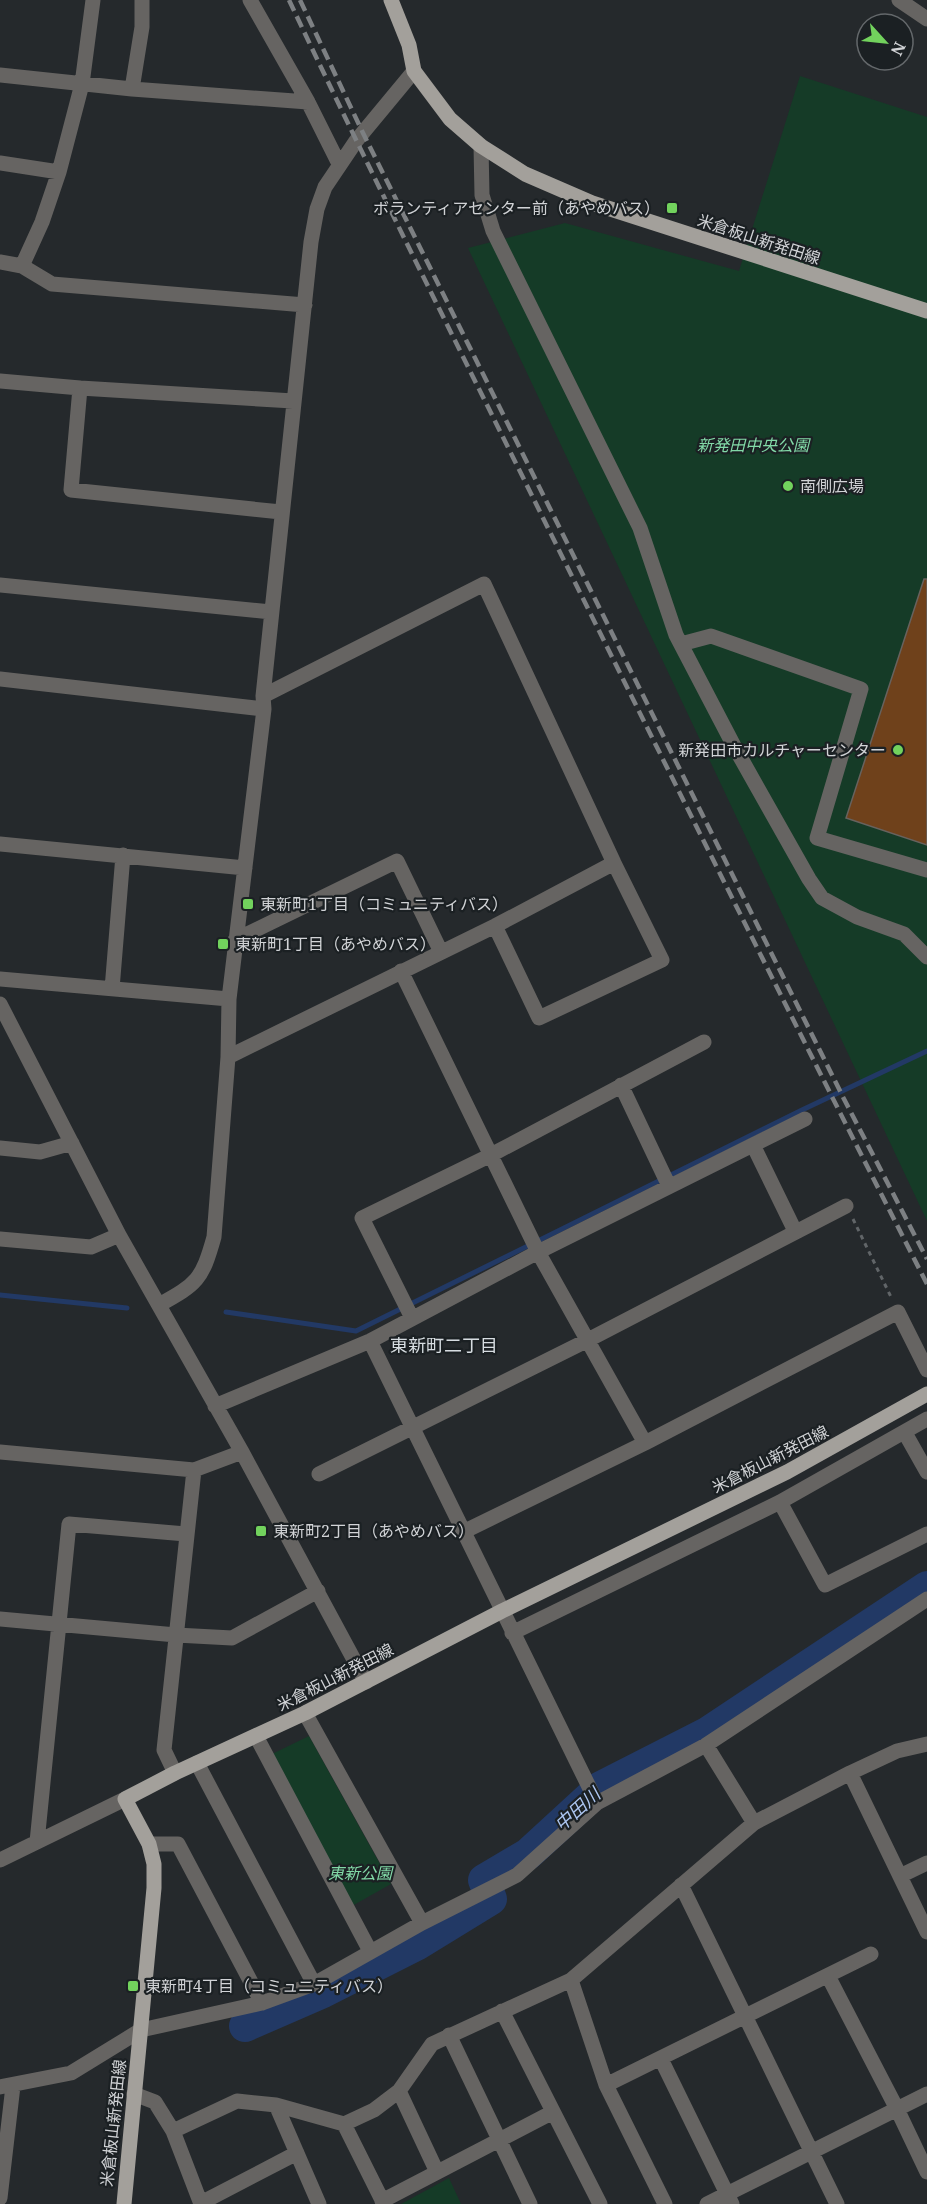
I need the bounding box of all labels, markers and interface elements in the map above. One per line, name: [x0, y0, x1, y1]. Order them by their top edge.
north arrow: [855, 12, 915, 72]
text: N: [886, 38, 911, 60]
place label: ボランティアセンター前（あやめバス）: [373, 197, 660, 219]
marker: ボランティアセンター前（あやめバス）: [665, 201, 679, 215]
street label: 米倉板山新発田線: [695, 209, 823, 269]
park label: 新発田中央公園: [697, 434, 811, 456]
place label: 南側広場: [800, 475, 864, 497]
marker: 南側広場: [781, 479, 795, 493]
place label: 新発田市カルチャーセンター: [678, 739, 886, 761]
marker: 新発田市カルチャーセンター: [891, 743, 905, 757]
place label: 東新町1丁目（コミュニティバス）: [260, 893, 508, 915]
marker: 東新町1丁目（コミュニティバス）: [241, 897, 255, 911]
place label: 東新町1丁目（あやめバス）: [235, 933, 436, 955]
marker: 東新町1丁目（あやめバス）: [216, 937, 230, 951]
district label: 東新町二丁目: [390, 1333, 498, 1357]
street label: 米倉板山新発田線: [708, 1420, 832, 1498]
place label: 東新町2丁目（あやめバス）: [273, 1520, 474, 1542]
marker: 東新町2丁目（あやめバス）: [254, 1524, 268, 1538]
street label: 米倉板山新発田線: [273, 1638, 397, 1716]
water label: 中田川: [549, 1781, 607, 1836]
park label: 東新公園: [328, 1862, 394, 1884]
place label: 東新町4丁目（コミュニティバス）: [145, 1975, 393, 1997]
marker: 東新町4丁目（コミュニティバス）: [126, 1979, 140, 1993]
street label: 米倉板山新発田線: [95, 2058, 131, 2188]

